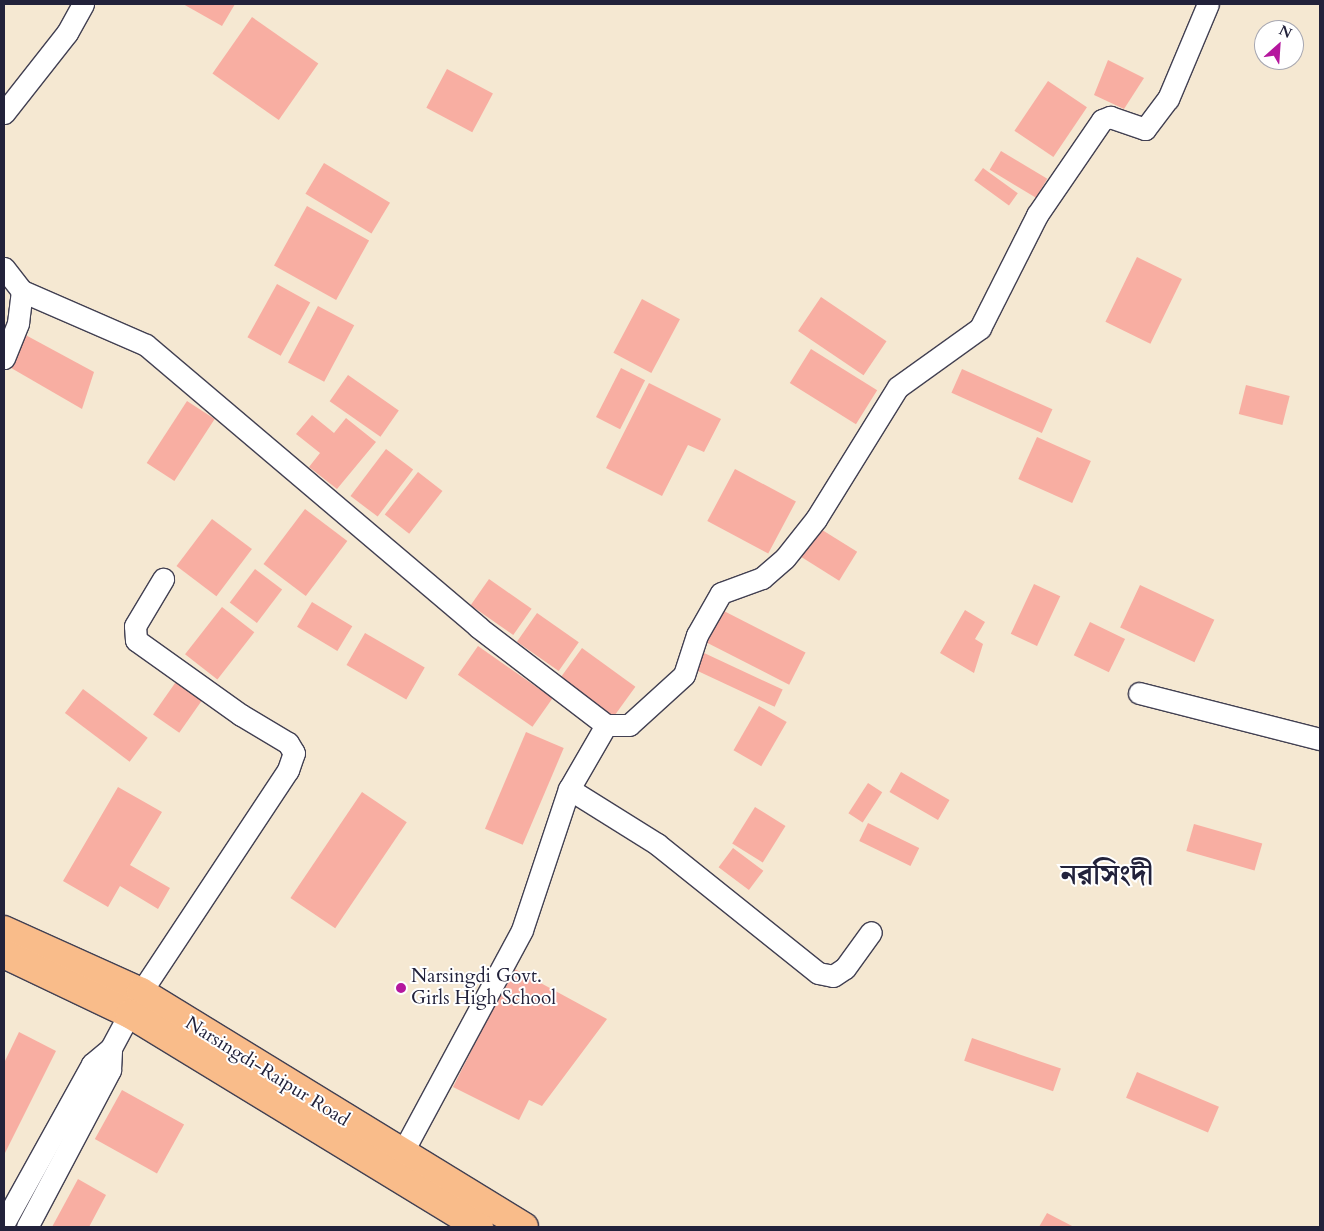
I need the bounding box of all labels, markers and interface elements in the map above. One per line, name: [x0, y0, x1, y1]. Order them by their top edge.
north arrow: [1254, 20, 1304, 70]
text: N: [1276, 21, 1295, 43]
district label: নরসিংদী: [1061, 859, 1153, 893]
place label: Narsingdi Govt. Girls High School: [411, 966, 556, 1010]
marker: Narsingdi Govt. Girls High School: [395, 982, 407, 994]
street label: Narsingdi-Raipur Road: [181, 1012, 353, 1132]

